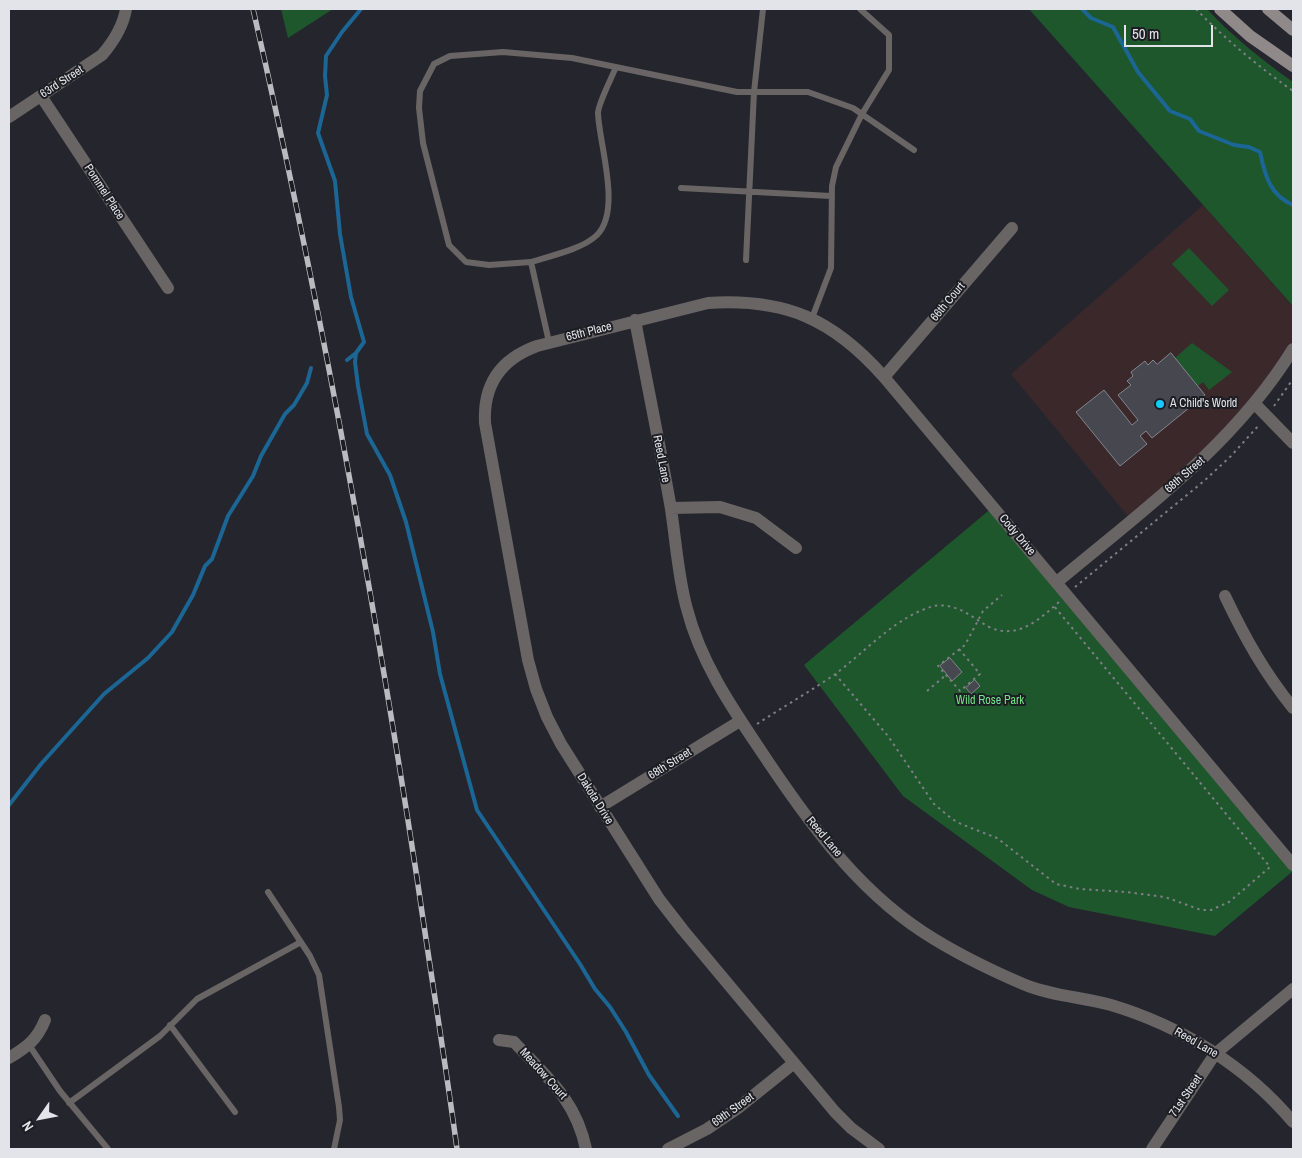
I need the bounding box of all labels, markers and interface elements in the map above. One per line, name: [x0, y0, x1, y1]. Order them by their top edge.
scale bar: [1127, 15, 1216, 47]
text: 50 m: [1132, 23, 1159, 44]
street label: 63rd Street: [38, 63, 86, 101]
street label: Pommel Place: [81, 161, 127, 223]
street label: 66th Court: [928, 280, 968, 324]
street label: 65th Place: [565, 319, 613, 345]
place label: A Child's World: [1170, 397, 1237, 411]
marker: A Child's World: [1154, 398, 1166, 410]
street label: Reed Lane: [649, 434, 673, 484]
street label: 68th Street: [1162, 454, 1208, 496]
street label: Cody Drive: [996, 512, 1038, 558]
park label: Wild Rose Park: [956, 694, 1024, 708]
street label: 68th Street: [646, 745, 694, 783]
street label: Dakota Drive: [574, 771, 616, 827]
street label: Reed Lane: [803, 814, 845, 860]
street label: Reed Lane: [1172, 1025, 1220, 1061]
street label: Meadow Court: [516, 1045, 570, 1103]
street label: 71st Street: [1167, 1072, 1205, 1120]
street label: 69th Street: [709, 1090, 757, 1130]
north arrow: [15, 1093, 65, 1143]
text: N: [18, 1118, 37, 1135]

